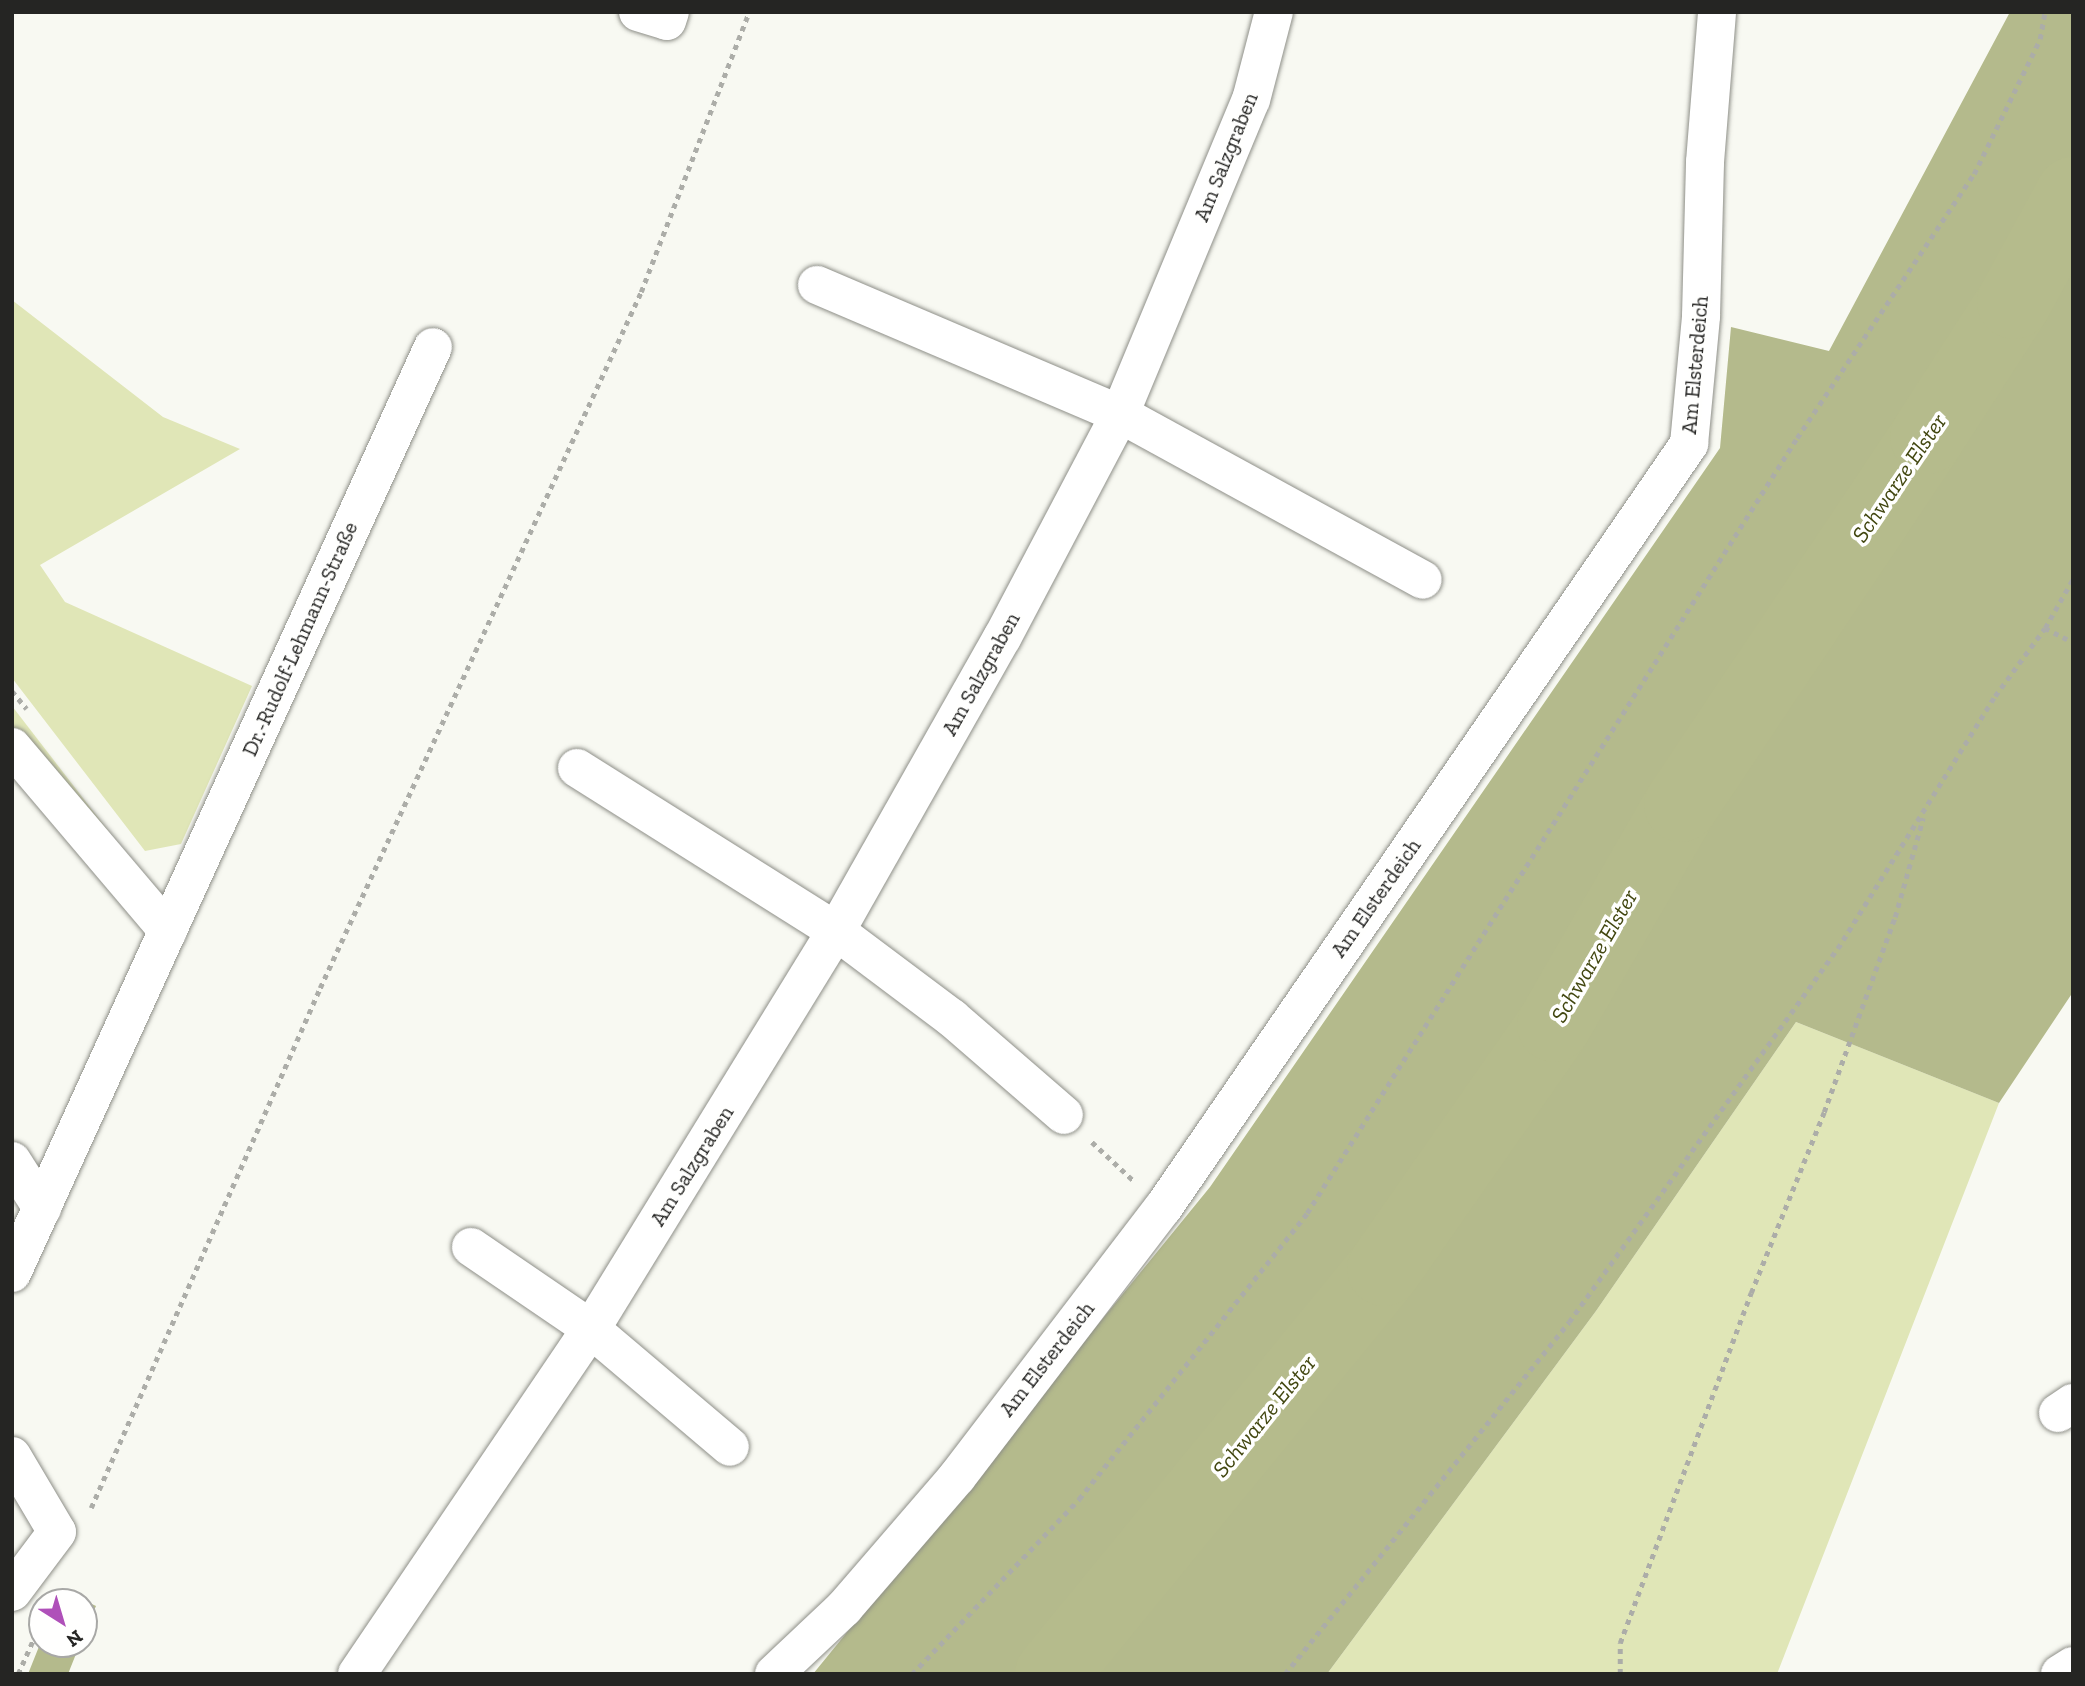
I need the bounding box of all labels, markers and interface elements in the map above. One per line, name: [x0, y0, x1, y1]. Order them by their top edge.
street label: Am Salzgraben: [1189, 89, 1263, 225]
street label: Am Elsterdeich: [1676, 295, 1714, 435]
water label: Schwarze Elster: [1846, 409, 1952, 547]
street label: Dr.-Rudolf-Lehmann-Straße: [237, 518, 363, 760]
street label: Am Salzgraben: [937, 608, 1025, 740]
street label: Am Elsterdeich: [1326, 834, 1426, 962]
water label: Schwarze Elster: [1545, 885, 1643, 1027]
street label: Am Salzgraben: [645, 1101, 739, 1231]
street label: Am Elsterdeich: [994, 1297, 1100, 1421]
water label: Schwarze Elster: [1206, 1349, 1322, 1483]
north arrow: [28, 1588, 98, 1658]
text: N: [62, 1625, 87, 1652]

